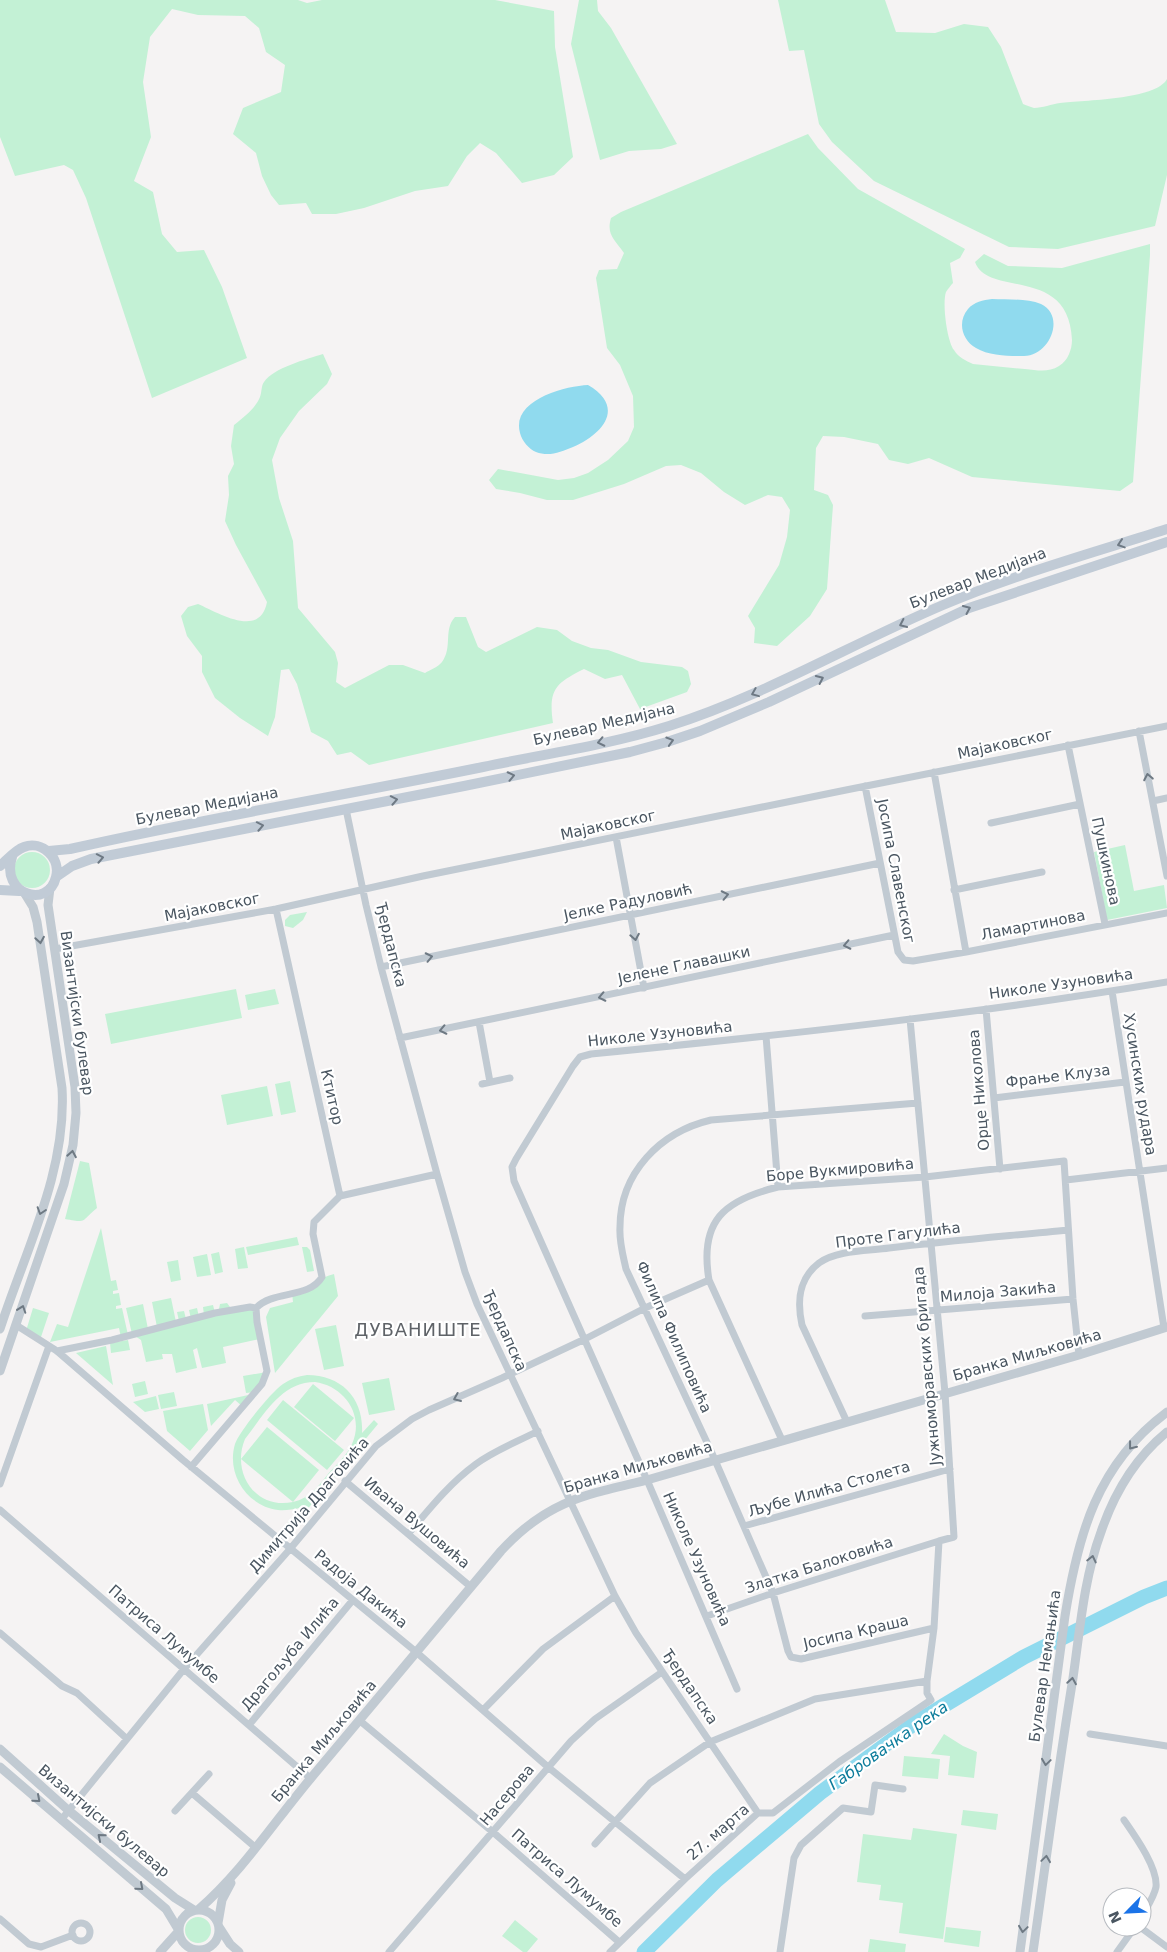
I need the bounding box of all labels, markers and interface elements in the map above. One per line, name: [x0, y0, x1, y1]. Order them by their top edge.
one-way arrow: [1117, 538, 1125, 548]
street label: Булевар Медијана: [907, 544, 1049, 612]
one-way arrow: [962, 605, 971, 616]
one-way arrow: [899, 618, 908, 628]
one-way arrow: [815, 674, 824, 685]
one-way arrow: [751, 686, 760, 697]
street label: Булевар Медијана: [531, 699, 677, 749]
street label: Мајаковског: [956, 725, 1054, 763]
one-way arrow: [597, 737, 606, 747]
one-way arrow: [665, 737, 673, 747]
one-way arrow: [507, 772, 516, 782]
one-way arrow: [1143, 773, 1154, 781]
street label: Булевар Медијана: [134, 783, 280, 829]
one-way arrow: [390, 795, 399, 806]
street label: Јосипа Славенског: [873, 796, 919, 945]
street label: Мајаковског: [559, 806, 657, 844]
street label: Пушкинова: [1088, 815, 1124, 907]
one-way arrow: [255, 822, 264, 832]
one-way arrow: [96, 853, 105, 863]
street label: Јелке Радуловић: [561, 880, 694, 925]
street label: Мајаковског: [163, 889, 261, 925]
one-way arrow: [721, 891, 729, 901]
street label: Ђердапска: [372, 900, 410, 989]
street label: Ламартинова: [979, 906, 1087, 944]
street label: Византијски булевар: [57, 930, 97, 1096]
one-way arrow: [629, 933, 639, 941]
one-way arrow: [34, 935, 44, 944]
one-way arrow: [842, 939, 851, 950]
street label: Јелене Главашки: [615, 942, 752, 988]
one-way arrow: [424, 952, 433, 963]
street label: Николе Узуновића: [988, 965, 1134, 1003]
one-way arrow: [598, 991, 606, 1001]
street label: Хусинских рудара: [1120, 1011, 1160, 1157]
street label: Николе Узуновића: [587, 1017, 733, 1051]
one-way arrow: [439, 1024, 447, 1035]
street label: Орце Николова: [965, 1029, 993, 1151]
street label: Фрање Клуза: [1005, 1061, 1111, 1091]
street label: Ктитор: [317, 1067, 347, 1127]
one-way arrow: [66, 1150, 76, 1159]
street label: Боре Вукмировића: [765, 1155, 915, 1185]
one-way arrow: [36, 1207, 46, 1215]
street label: Проте Гагулића: [834, 1218, 962, 1252]
street label: Филипа Филиповића: [632, 1258, 716, 1416]
street label: Јужноморавских бригада: [909, 1266, 945, 1467]
street label: Милоја Закића: [939, 1278, 1057, 1306]
street label: Ђердапска: [479, 1287, 531, 1374]
one-way arrow: [16, 1305, 26, 1314]
district label: ДУВАНИШТЕ: [354, 1319, 482, 1340]
street label: Бранка Миљковића: [951, 1325, 1103, 1385]
one-way arrow: [453, 1391, 462, 1402]
street label: Димитрија Драговића: [245, 1434, 373, 1576]
street label: Бранка Миљковића: [562, 1437, 714, 1497]
one-way arrow: [1129, 1440, 1137, 1449]
street label: Љубе Илића Столета: [746, 1457, 912, 1521]
street label: Ивана Вушовића: [360, 1473, 474, 1573]
street label: Николе Узуновића: [659, 1489, 735, 1629]
street label: Златка Балоковића: [743, 1533, 895, 1597]
street label: Радоја Дакића: [311, 1546, 411, 1632]
one-way arrow: [1086, 1555, 1097, 1564]
street label: Патриса Лумумбе: [105, 1581, 223, 1687]
street label: Булевар Немањића: [1025, 1589, 1065, 1743]
street label: Драгољуба Илића: [237, 1594, 343, 1714]
street label: Јосипа Краша: [801, 1611, 910, 1653]
street label: Ђердапска: [658, 1645, 722, 1728]
street label: Бранка Миљковића: [268, 1676, 380, 1806]
one-way arrow: [1067, 1676, 1077, 1685]
water label: Габровачка река: [825, 1697, 952, 1794]
one-way arrow: [1041, 1758, 1052, 1766]
street label: Византијски булевар: [35, 1761, 173, 1881]
street label: Насерова: [476, 1761, 538, 1829]
one-way arrow: [31, 1793, 40, 1802]
street label: 27. марта: [683, 1800, 753, 1864]
street label: Патриса Лумумбе: [508, 1825, 626, 1931]
one-way arrow: [97, 1833, 106, 1842]
one-way arrow: [1040, 1854, 1051, 1862]
one-way arrow: [135, 1881, 144, 1890]
north arrow: [1102, 1887, 1152, 1937]
text: N: [1105, 1909, 1125, 1926]
one-way arrow: [1018, 1926, 1029, 1934]

